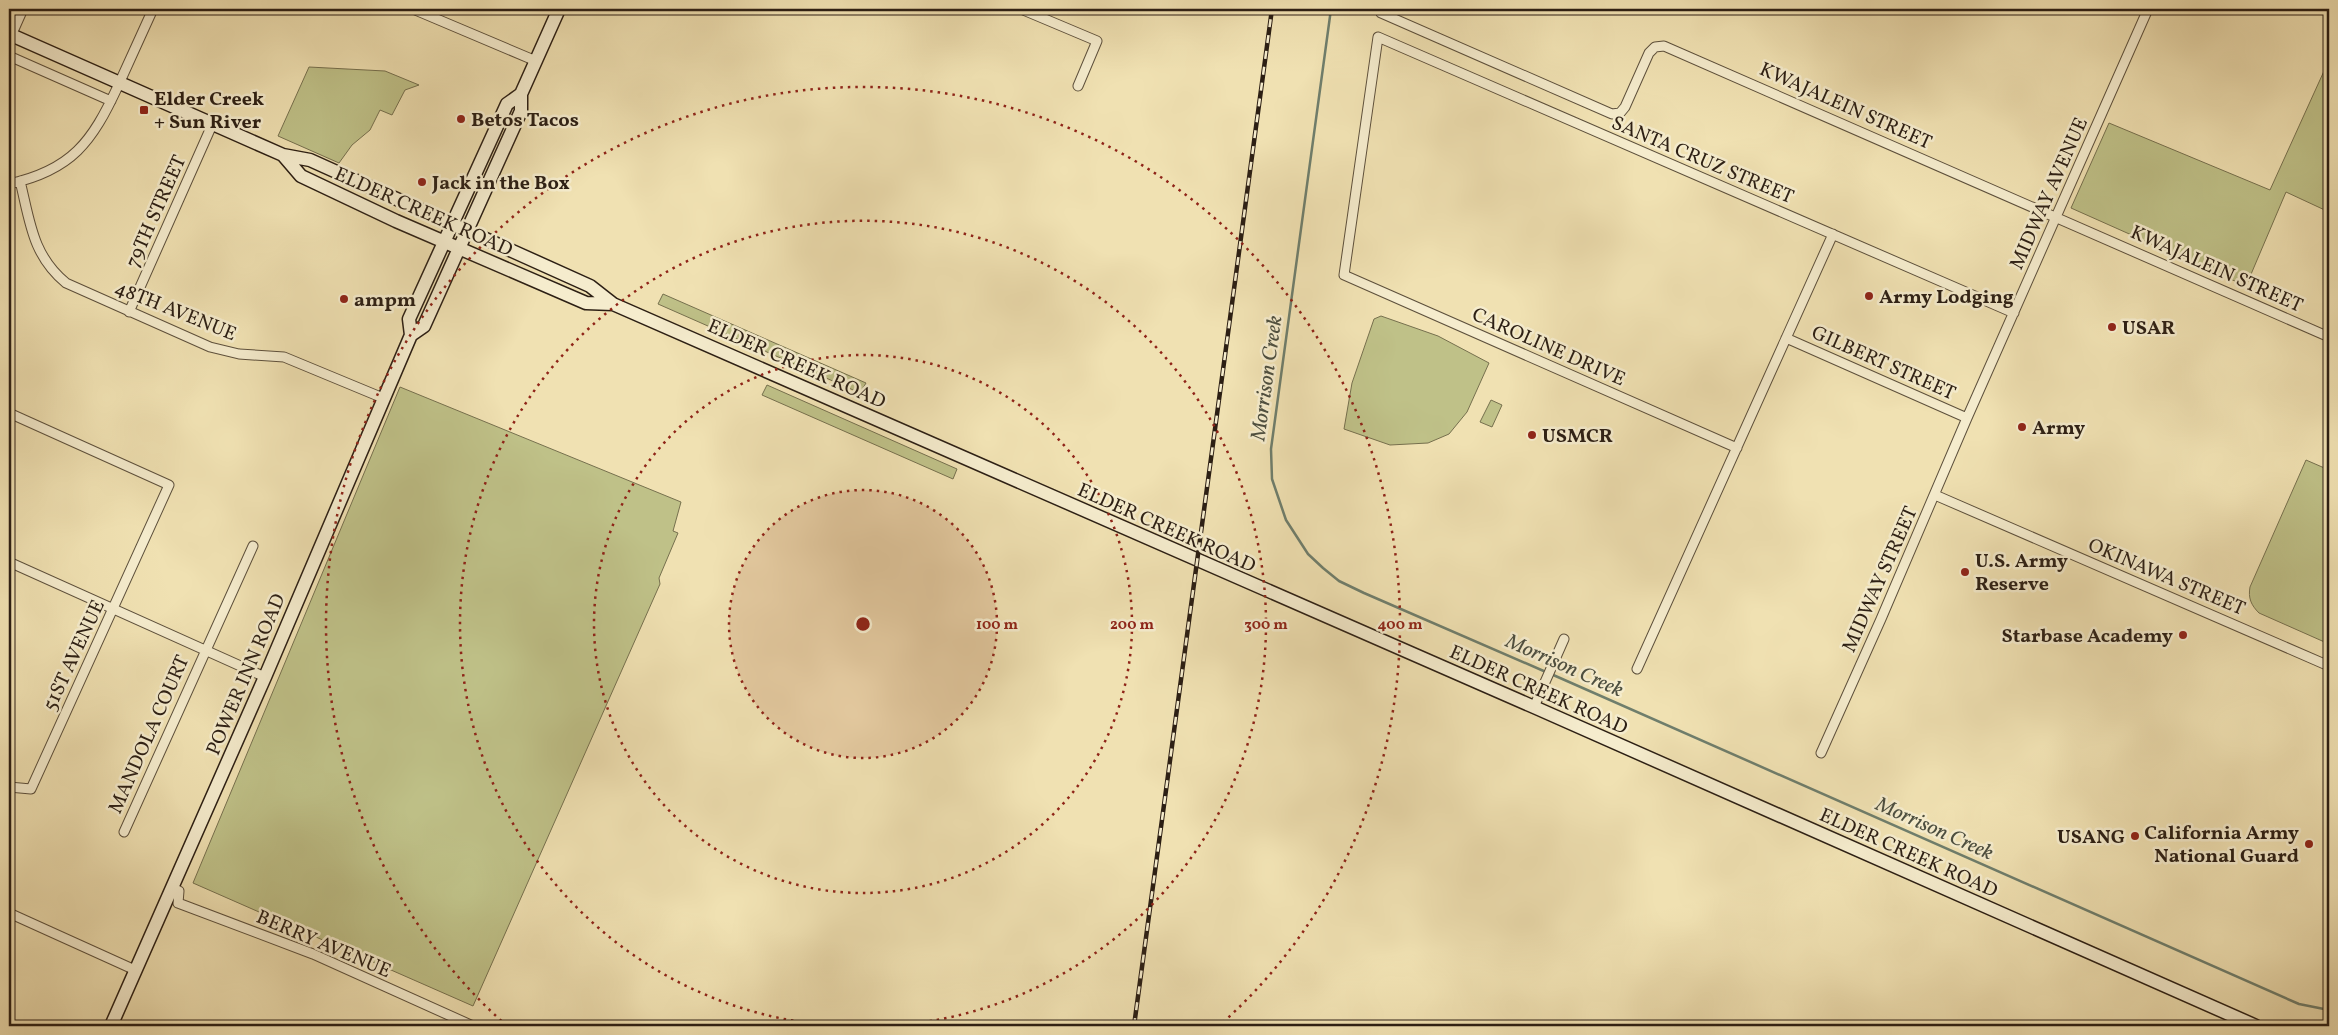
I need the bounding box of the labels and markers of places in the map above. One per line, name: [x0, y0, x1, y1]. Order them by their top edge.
place label: Elder Creek + Sun River: [154, 86, 264, 137]
marker: Elder Creek + Sun River: [138, 104, 150, 116]
place label: Betos Tacos: [471, 107, 579, 135]
marker: Betos Tacos: [455, 113, 467, 125]
place label: Jack in the Box: [431, 170, 570, 198]
marker: Jack in the Box: [416, 176, 428, 188]
place label: Army Lodging: [1879, 284, 2014, 312]
place label: ampm: [354, 287, 416, 315]
marker: Army Lodging: [1863, 290, 1875, 302]
marker: ampm: [338, 293, 350, 305]
place label: USAR: [2122, 315, 2175, 343]
marker: USAR: [2106, 321, 2118, 333]
place label: Army: [2032, 415, 2085, 443]
marker: Army: [2016, 421, 2028, 433]
place label: USMCR: [1542, 423, 1613, 451]
marker: USMCR: [1526, 429, 1538, 441]
place label: U.S. Army Reserve: [1975, 548, 2068, 599]
marker: U.S. Army Reserve: [1959, 566, 1971, 578]
centre of rings: [854, 615, 872, 633]
place label: Starbase Academy: [2002, 623, 2173, 651]
marker: Starbase Academy: [2177, 629, 2189, 641]
place label: California Army National Guard: [2144, 820, 2299, 871]
place label: USANG: [2057, 824, 2125, 852]
marker: USANG: [2129, 830, 2141, 842]
marker: California Army National Guard: [2303, 838, 2315, 850]

